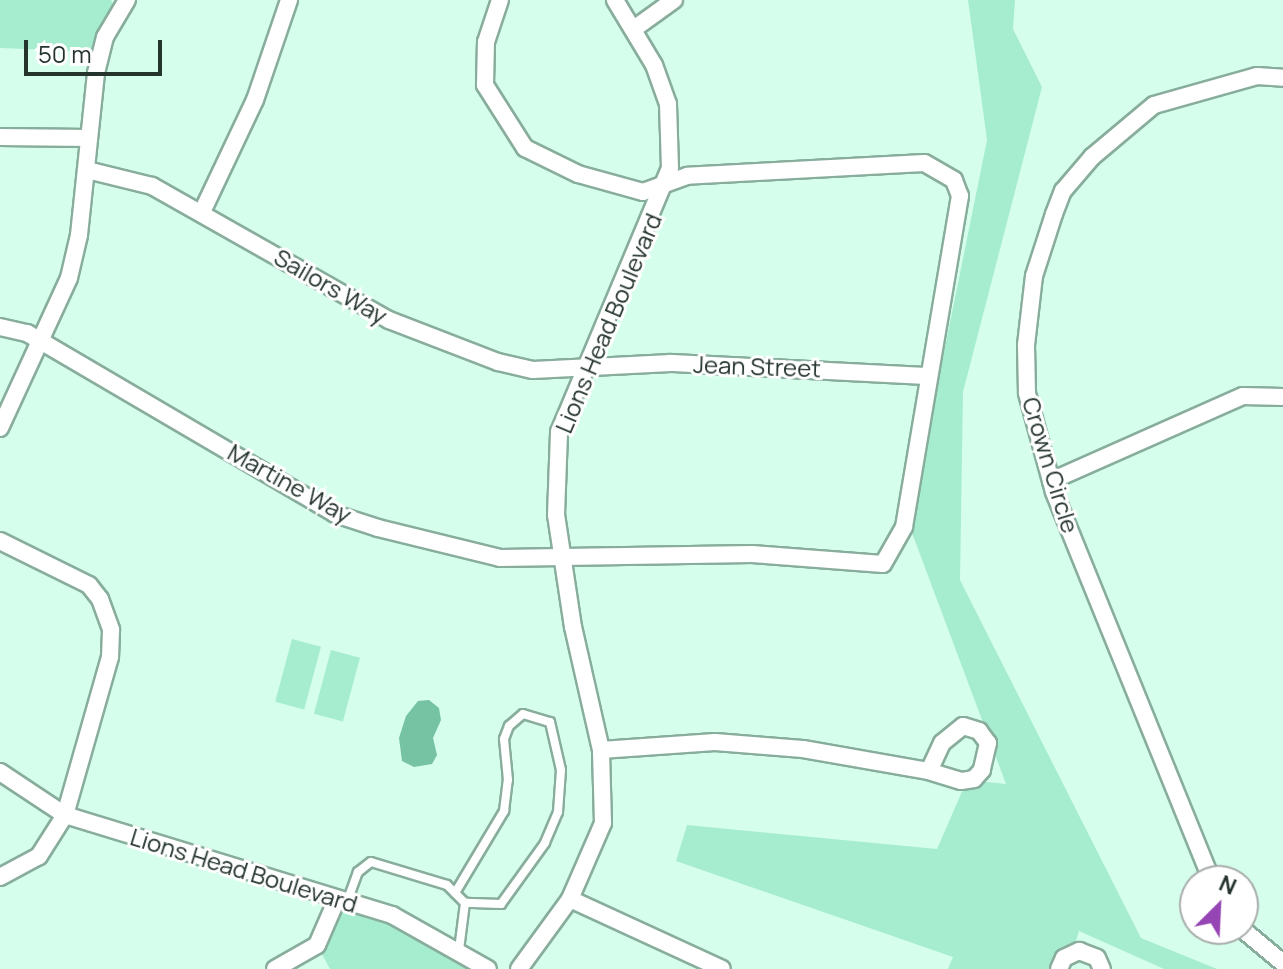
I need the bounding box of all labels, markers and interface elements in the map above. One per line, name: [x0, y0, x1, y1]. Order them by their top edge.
scale bar: [28, 24, 166, 74]
text: 50 m: [38, 37, 92, 70]
street label: Lions Head Boulevard: [549, 209, 667, 437]
street label: Sailors Way: [269, 242, 393, 330]
street label: Jean Street: [693, 349, 821, 383]
street label: Crown Circle: [1017, 394, 1085, 536]
street label: Martine Way: [223, 437, 357, 529]
street label: Lions Head Boulevard: [127, 822, 361, 918]
north arrow: [1179, 865, 1259, 945]
text: N: [1215, 868, 1241, 902]

